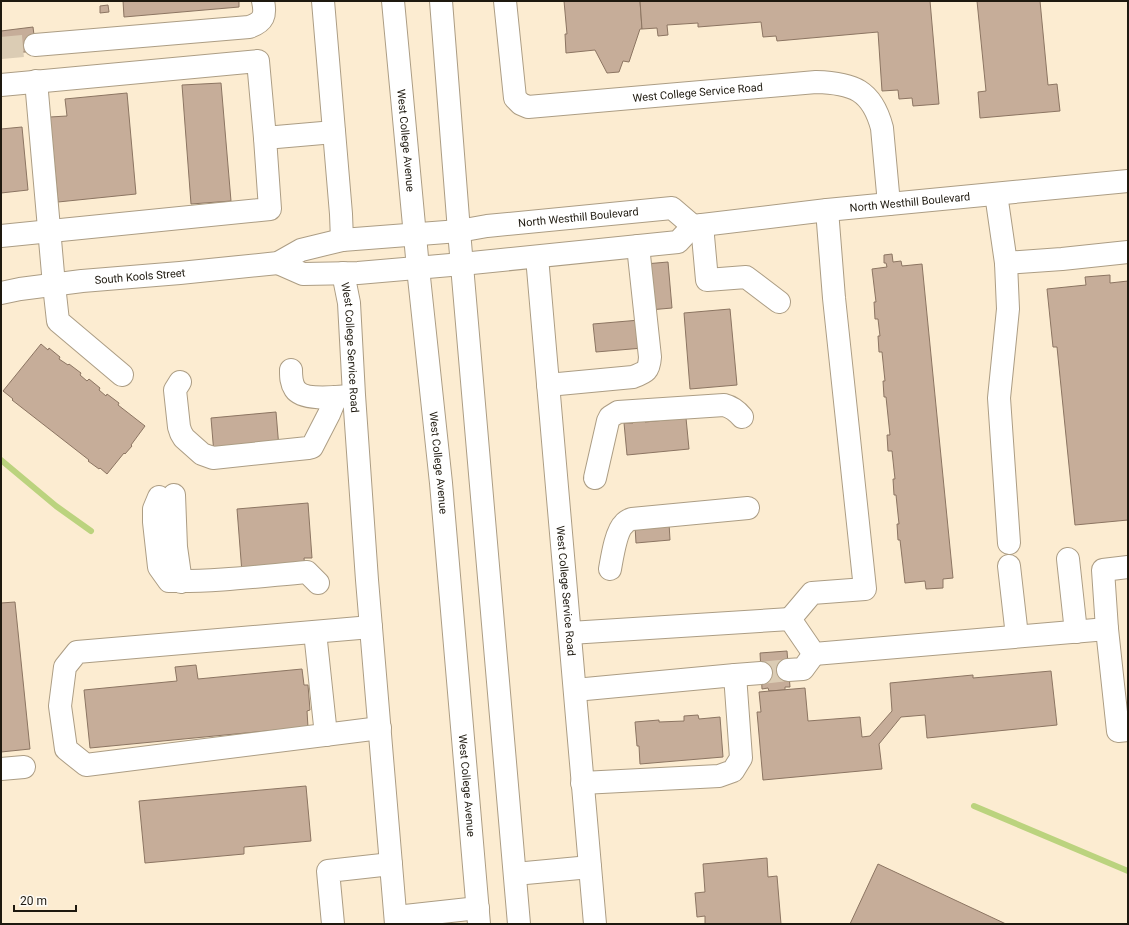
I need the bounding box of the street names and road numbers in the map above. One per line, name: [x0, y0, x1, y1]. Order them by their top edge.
street label: West College Service Road: [632, 81, 763, 105]
street label: West College Avenue: [394, 89, 417, 192]
street label: North Westhill Boulevard: [849, 190, 971, 215]
street label: North Westhill Boulevard: [518, 205, 639, 230]
street label: South Kools Street: [94, 266, 186, 287]
street label: West College Service Road: [338, 281, 361, 413]
street label: West College Avenue: [426, 411, 450, 515]
street label: West College Service Road: [553, 525, 578, 656]
street label: West College Avenue: [456, 734, 477, 838]

